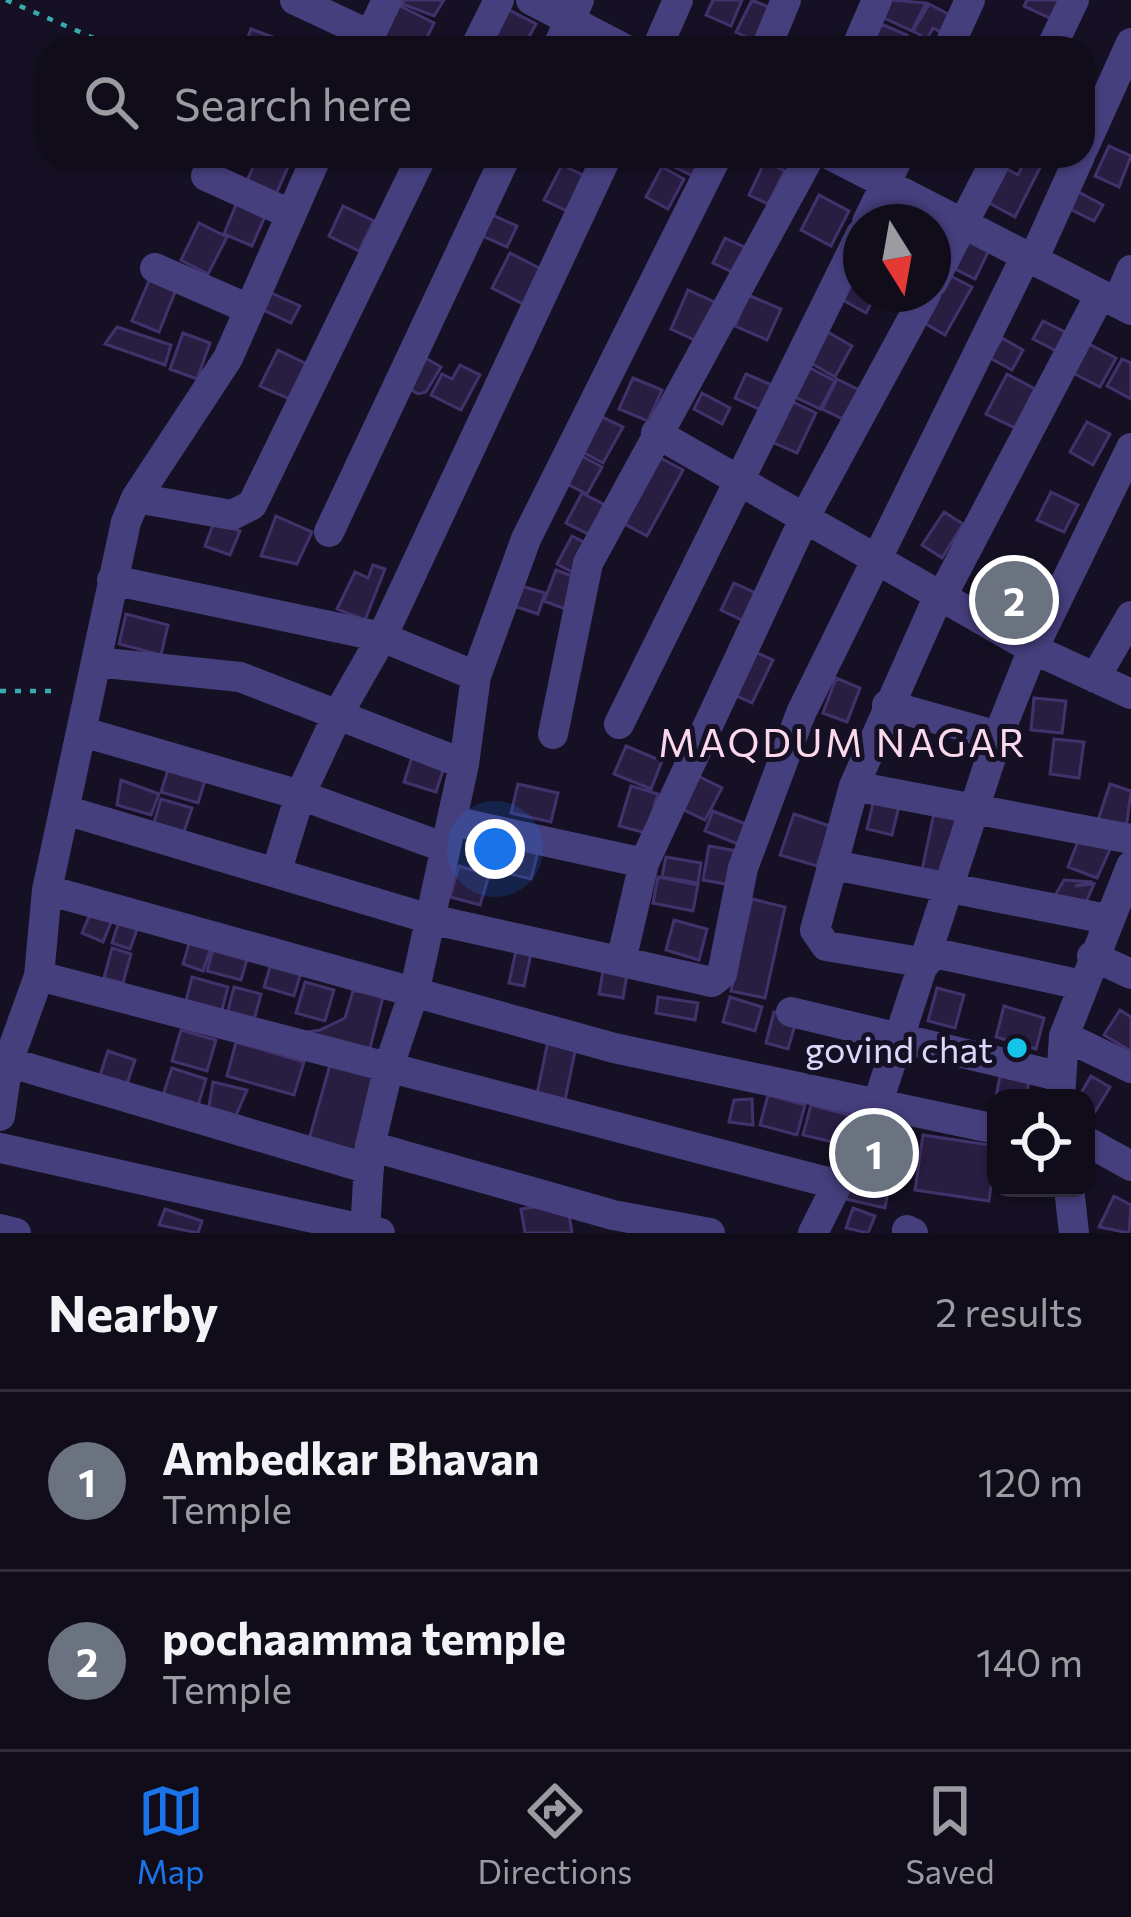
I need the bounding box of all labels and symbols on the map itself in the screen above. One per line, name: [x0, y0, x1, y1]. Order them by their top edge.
north arrow: [843, 204, 951, 312]
pin: 2: [975, 555, 1053, 645]
district label: MAQDUM NAGAR: [658, 717, 1028, 765]
your location: [465, 819, 525, 879]
place label: govind chat: [805, 1026, 993, 1070]
marker: govind chat: [1004, 1035, 1030, 1061]
pin: 1: [835, 1108, 913, 1198]

